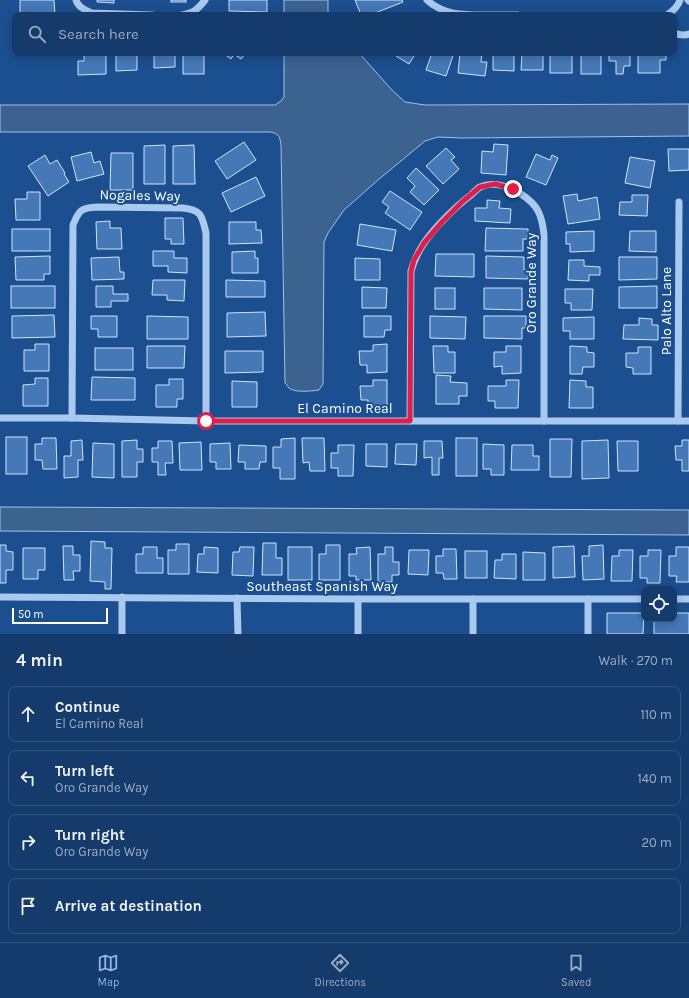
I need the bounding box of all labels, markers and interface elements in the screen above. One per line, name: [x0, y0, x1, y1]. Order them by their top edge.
search box: [12, 12, 677, 56]
icon: search: [26, 23, 48, 45]
text: Search here: [58, 25, 139, 43]
route end: [504, 180, 522, 198]
street label: Nogales Way: [99, 186, 181, 205]
street label: Oro Grande Way: [523, 232, 540, 333]
street label: Palo Alto Lane: [658, 267, 675, 355]
street label: El Camino Real: [297, 400, 393, 417]
route start: [197, 412, 215, 430]
street label: Southeast Spanish Way: [246, 578, 398, 595]
map controls: [641, 586, 677, 622]
button: locate: [641, 586, 677, 622]
scale bar: [12, 606, 108, 625]
text: 50 m: [18, 608, 44, 621]
text: 4 min: [16, 650, 63, 670]
text: Walk · 270 m: [599, 653, 673, 668]
text: Continue: [55, 698, 120, 716]
icon: ahead: [17, 703, 39, 725]
text: 110 m: [640, 707, 672, 722]
text: El Camino Real: [55, 716, 144, 731]
text: Turn left: [55, 762, 114, 780]
icon: left: [17, 767, 39, 789]
text: 140 m: [637, 771, 672, 786]
text: Oro Grande Way: [55, 780, 148, 795]
text: Turn right: [55, 826, 125, 844]
icon: right: [17, 831, 39, 853]
text: 20 m: [642, 835, 672, 850]
text: Oro Grande Way: [55, 844, 148, 859]
icon: arrive: [17, 895, 39, 917]
text: Arrive at destination: [55, 897, 202, 915]
tab: Map: [97, 952, 119, 989]
tab: Directions: [314, 952, 366, 989]
tab: Saved: [561, 952, 592, 989]

